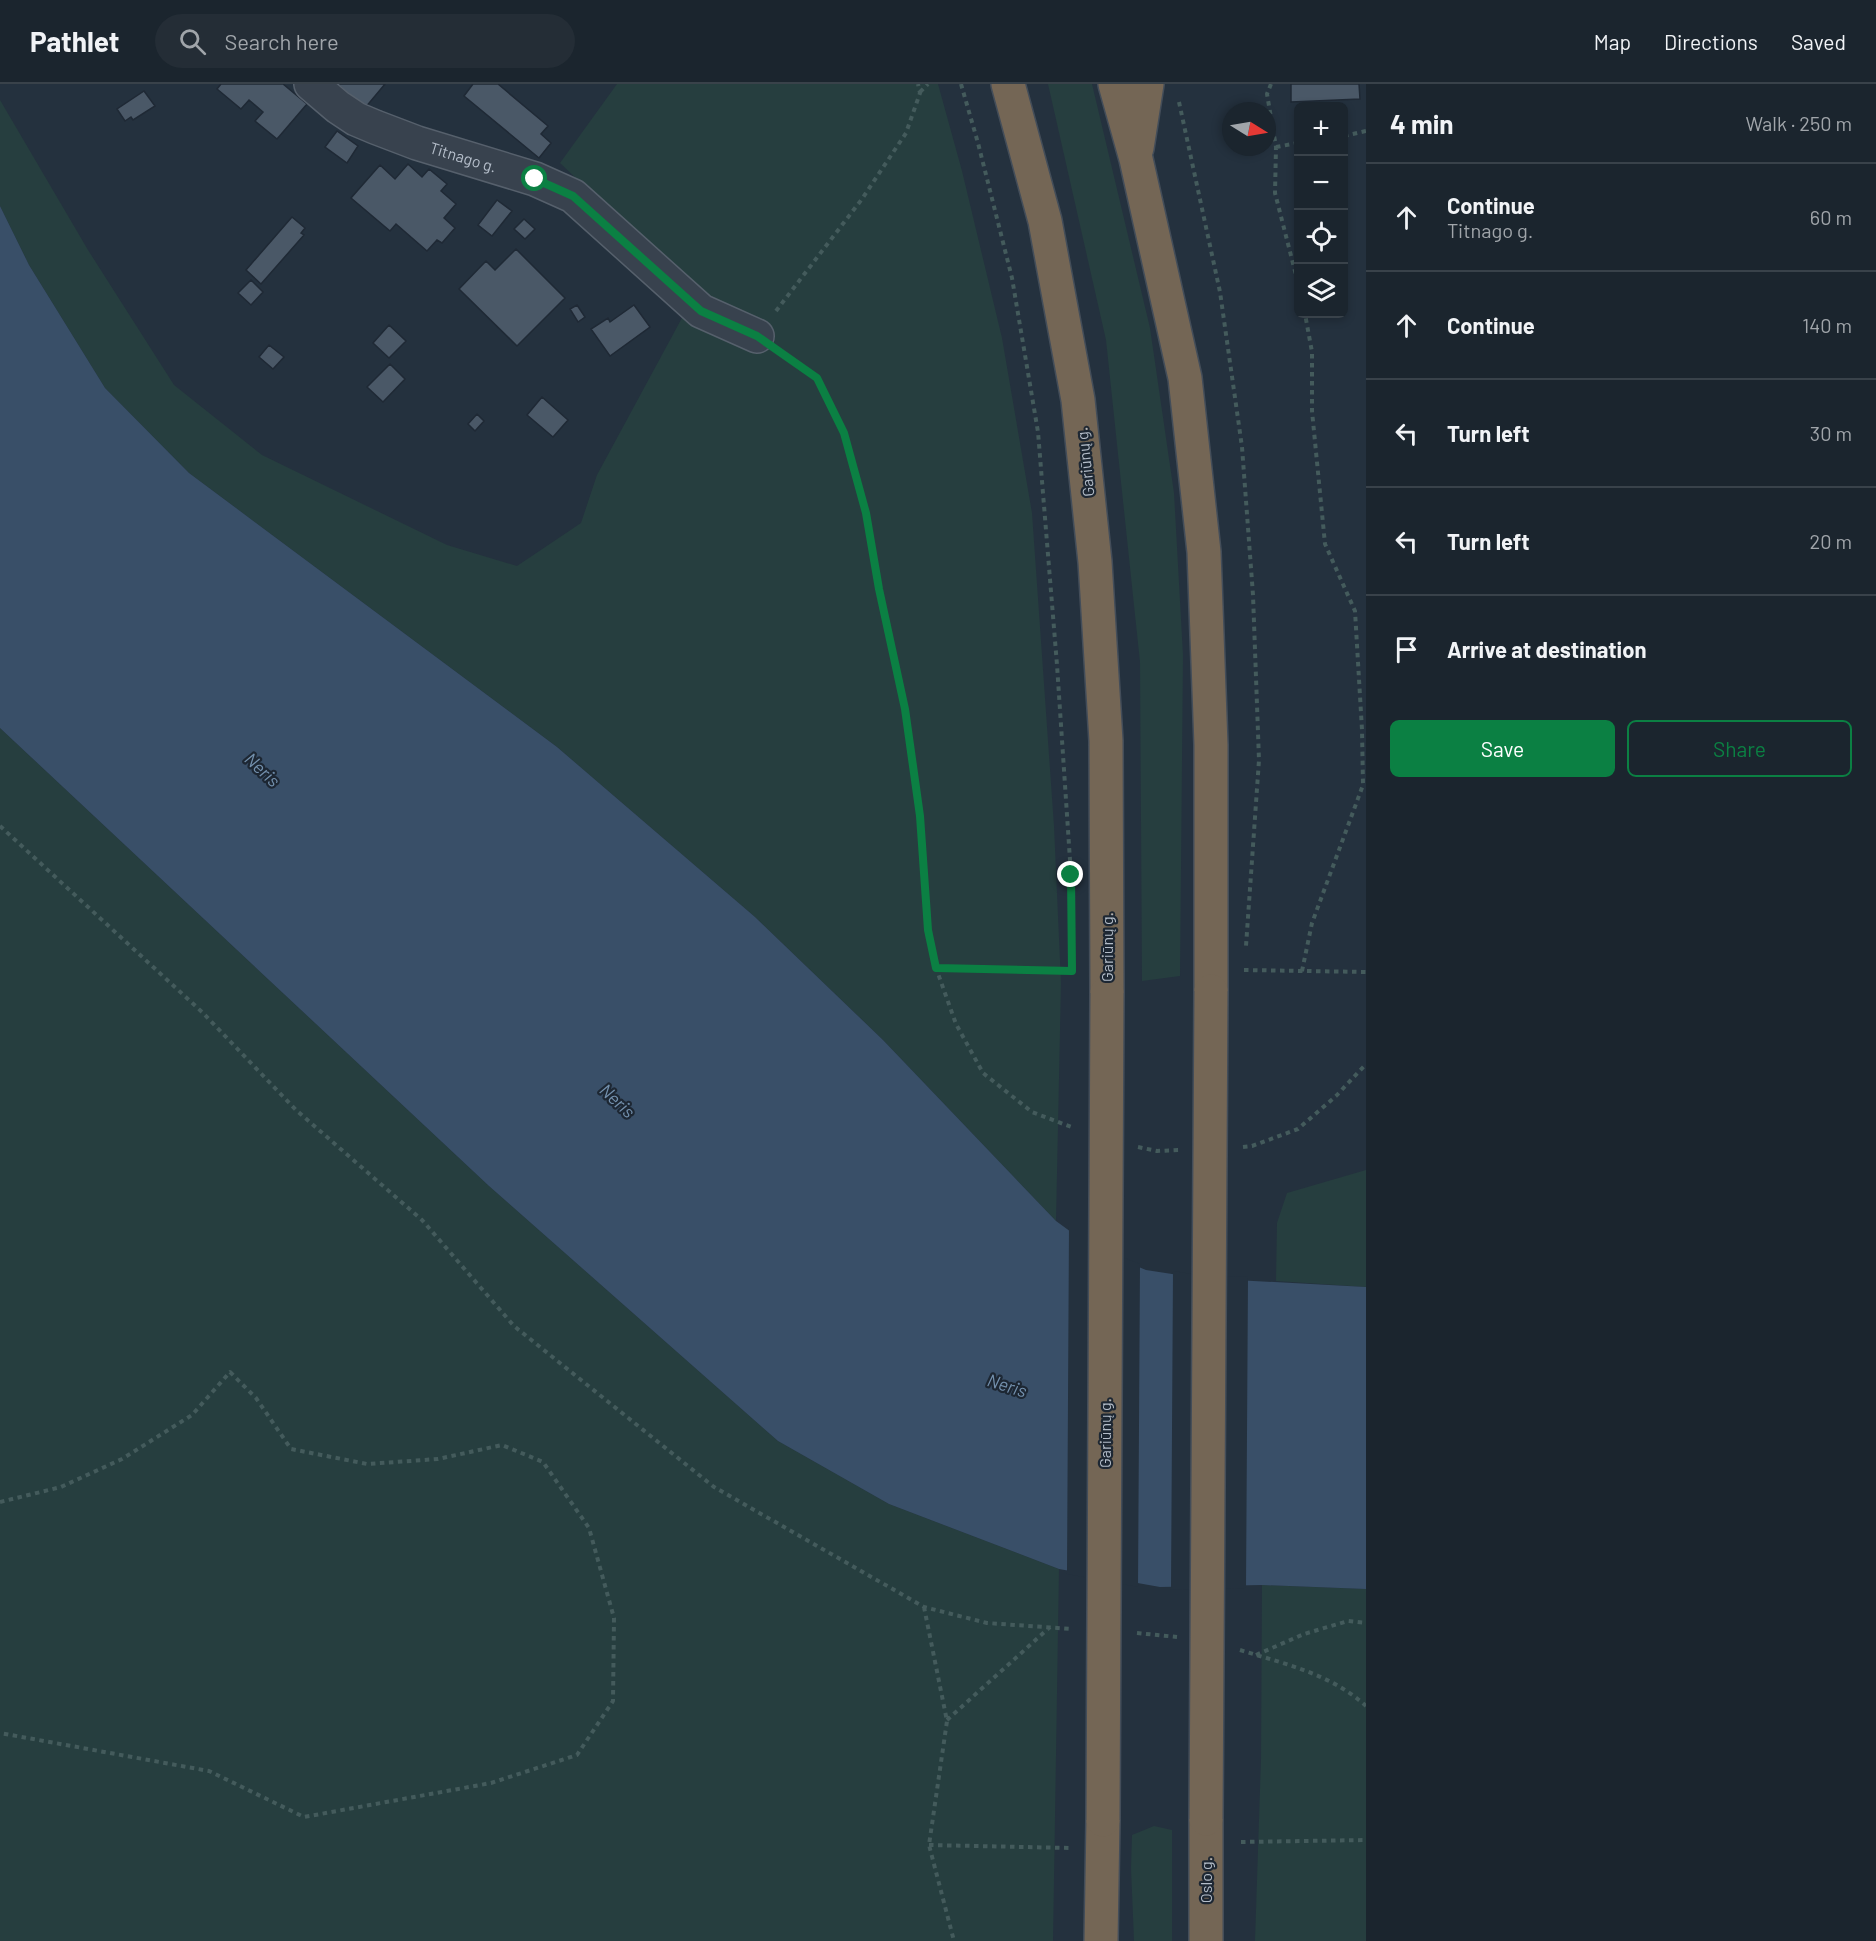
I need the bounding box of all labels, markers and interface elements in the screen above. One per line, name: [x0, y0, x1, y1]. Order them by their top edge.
search box: [155, 14, 575, 68]
text: Pathlet: [30, 24, 119, 58]
icon: search: [176, 25, 209, 58]
text: Search here: [224, 28, 339, 54]
text: Map: [1594, 29, 1631, 54]
text: Directions: [1664, 29, 1758, 54]
text: Saved: [1791, 29, 1846, 54]
north arrow: [1222, 102, 1276, 156]
map controls: [1294, 102, 1348, 318]
button: +: [1294, 102, 1348, 156]
text: 4 min: [1390, 108, 1454, 139]
text: Walk · 250 m: [1746, 111, 1852, 135]
street label: Titnago g.: [428, 137, 499, 176]
button: −: [1294, 156, 1348, 210]
route start: [521, 165, 547, 191]
text: Continue: [1447, 192, 1535, 218]
icon: ahead: [1390, 201, 1423, 234]
text: 60 m: [1810, 205, 1852, 229]
button: locate: [1294, 210, 1348, 264]
text: Titnago g.: [1447, 218, 1533, 242]
button: layers: [1294, 264, 1348, 318]
icon: ahead: [1390, 309, 1423, 342]
text: Continue: [1447, 312, 1535, 338]
text: 140 m: [1802, 313, 1852, 337]
icon: left: [1390, 417, 1423, 450]
text: Turn left: [1447, 420, 1530, 446]
text: 30 m: [1810, 421, 1852, 445]
street label: Gariūnų g.: [1071, 426, 1098, 498]
icon: left: [1390, 525, 1423, 558]
text: Turn left: [1447, 528, 1530, 554]
text: 20 m: [1809, 529, 1852, 553]
icon: arrive: [1390, 633, 1423, 666]
text: Arrive at destination: [1447, 636, 1646, 662]
button: Save: [1390, 720, 1615, 777]
button: Share: [1627, 720, 1852, 777]
water label: Neris: [240, 747, 285, 791]
route end: [1057, 861, 1083, 887]
street label: Gariūnų g.: [1097, 912, 1116, 982]
water label: Neris: [595, 1078, 640, 1122]
water label: Neris: [985, 1368, 1030, 1402]
street label: Gariūnų g.: [1095, 1398, 1114, 1468]
street label: Oslo g.: [1196, 1857, 1215, 1903]

